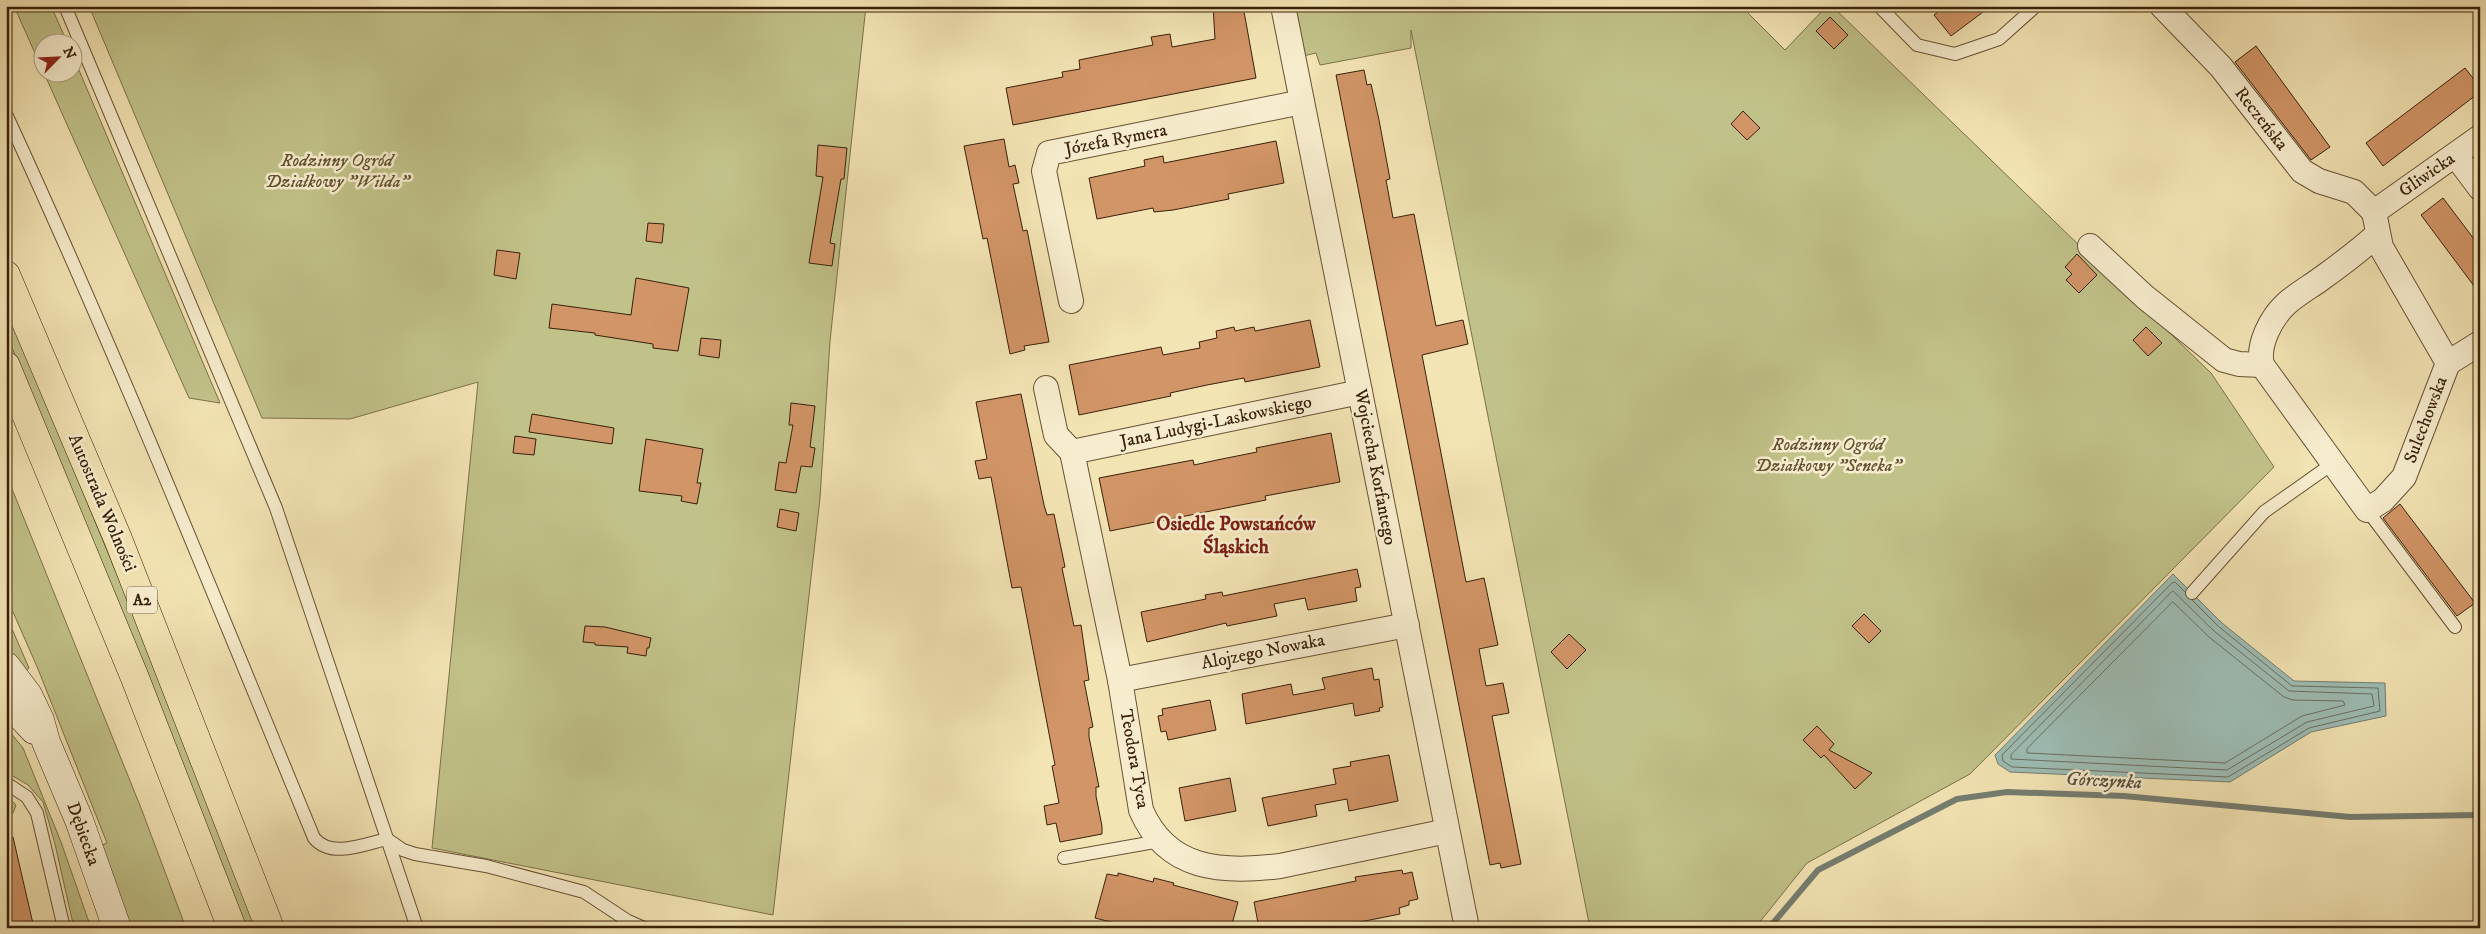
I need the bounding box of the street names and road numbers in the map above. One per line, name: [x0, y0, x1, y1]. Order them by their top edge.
street label: Reczeńska: [2229, 83, 2293, 155]
street label: Józefa Rymera: [1061, 119, 1169, 161]
street label: Gliwicka: [2395, 148, 2459, 202]
street label: Sulechowska: [2399, 373, 2453, 466]
street label: Wojciecha Korfantego: [1349, 386, 1401, 547]
street label: Jana Ludygi-Laskowskiego: [1116, 391, 1314, 453]
street label: Autostrada Wolności: [63, 431, 141, 575]
road number: A2: [127, 586, 157, 614]
street label: Alojzego Nowaka: [1199, 629, 1327, 675]
street label: Teodora Tyca: [1114, 708, 1154, 811]
street label: Dębiecka: [61, 799, 105, 869]

